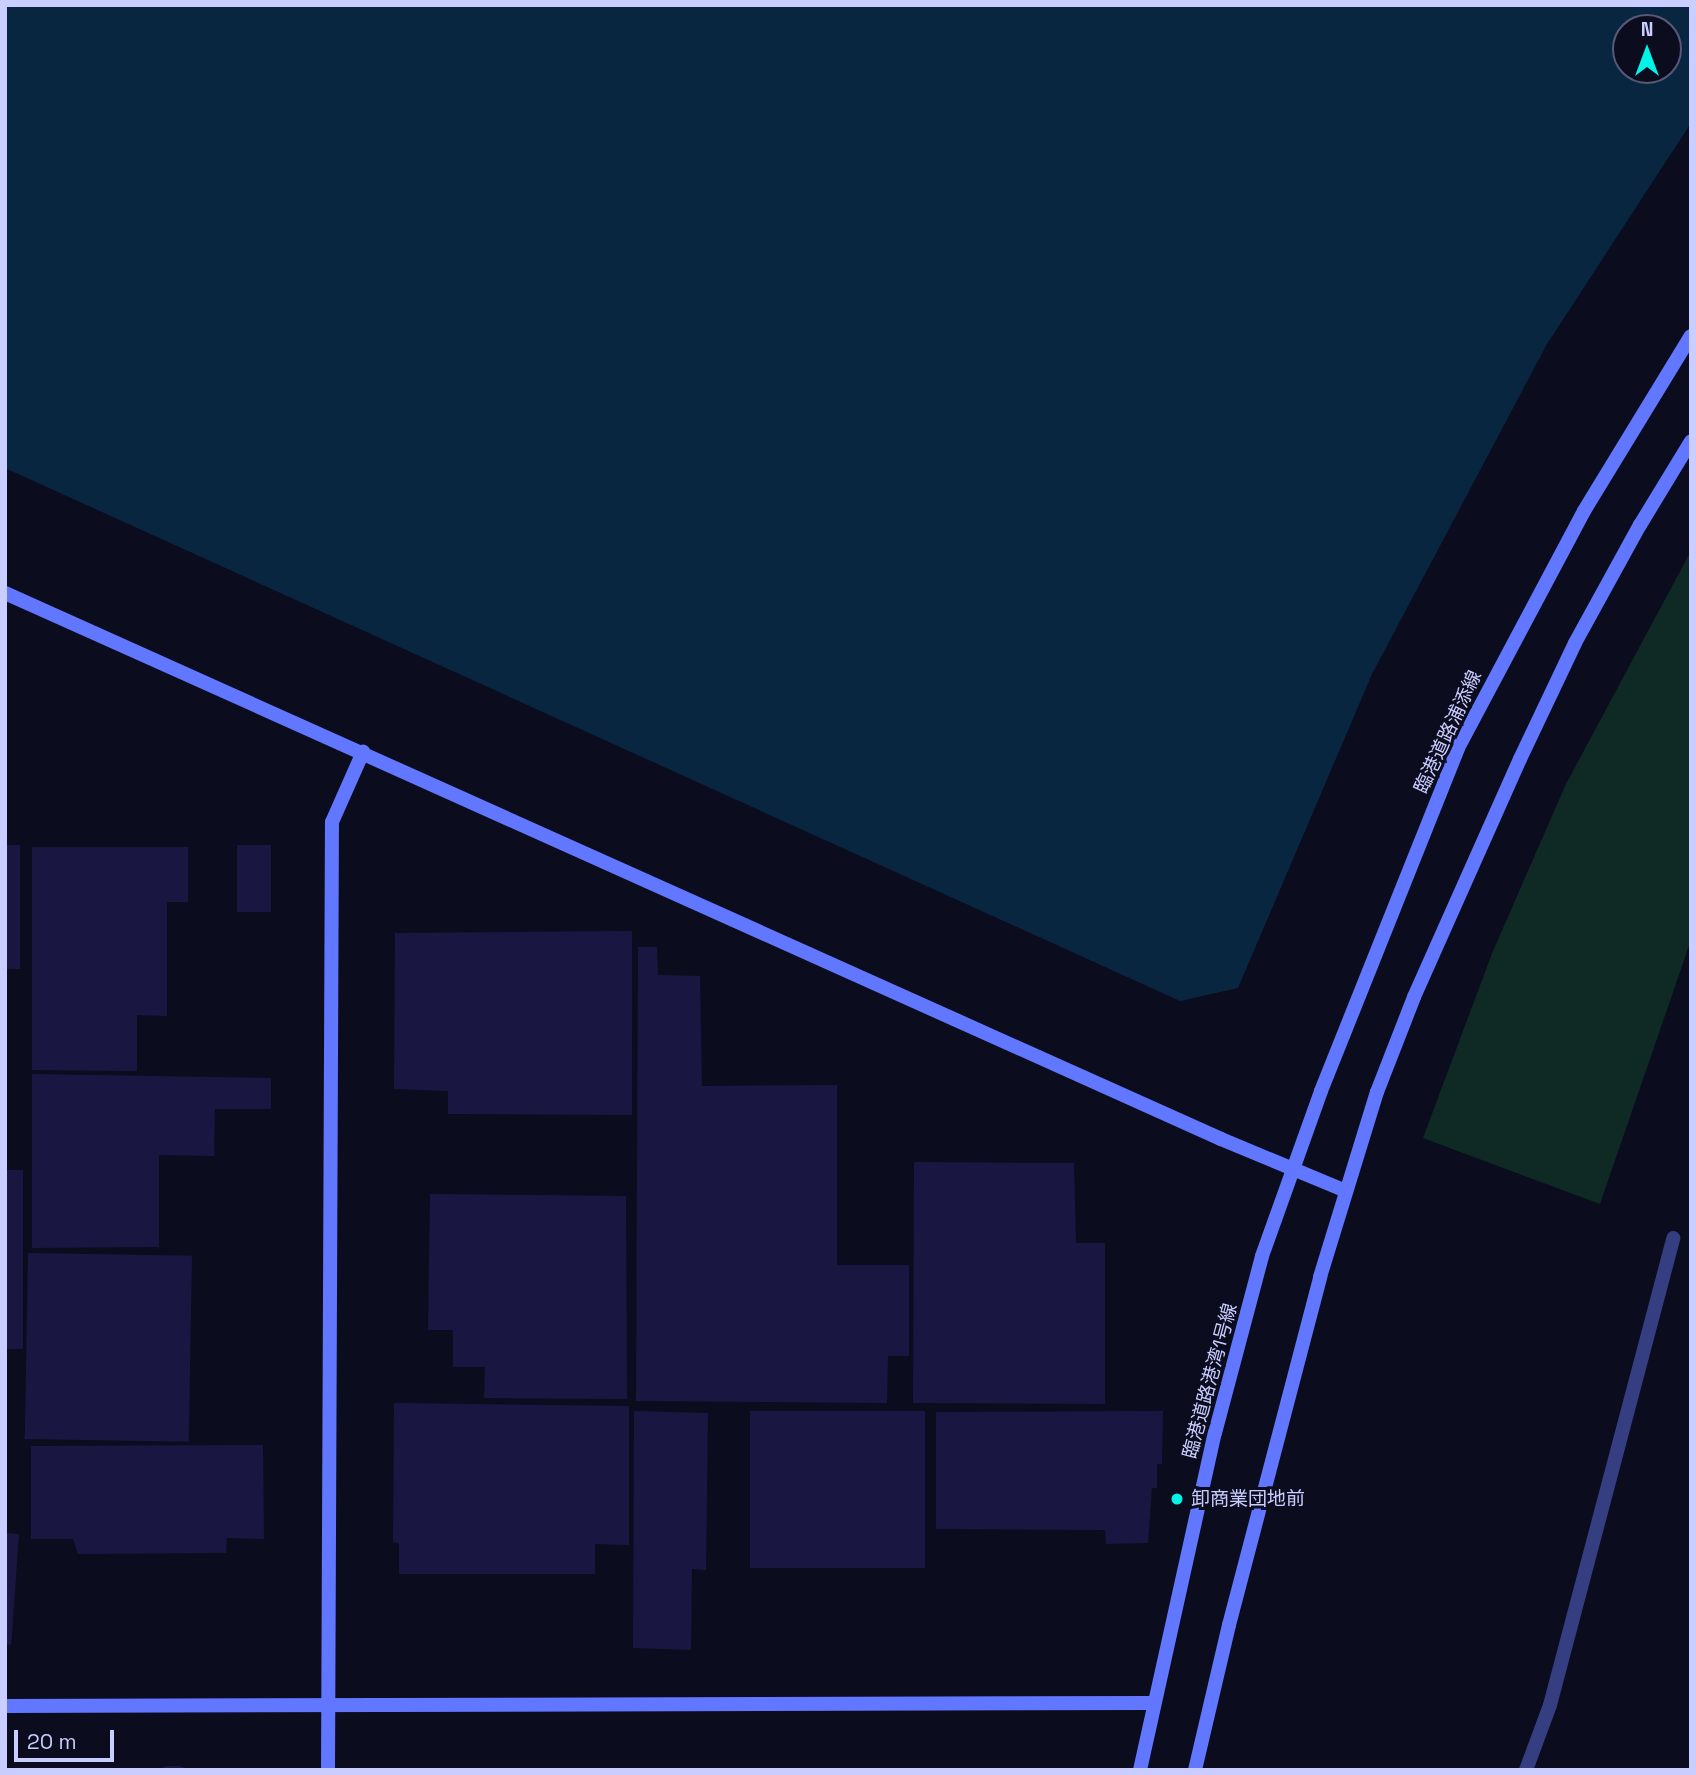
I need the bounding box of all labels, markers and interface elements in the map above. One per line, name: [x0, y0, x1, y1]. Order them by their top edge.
north arrow: [1612, 14, 1682, 84]
text: N: [1641, 17, 1653, 42]
street label: 臨港道路浦添線: [1410, 667, 1486, 797]
street label: 臨港道路港湾1号線: [1178, 1301, 1242, 1461]
place label: 卸商業団地前: [1191, 1488, 1305, 1510]
marker: 卸商業団地前: [1169, 1491, 1185, 1507]
scale bar: [18, 1716, 117, 1760]
text: 20 m: [27, 1728, 77, 1755]

